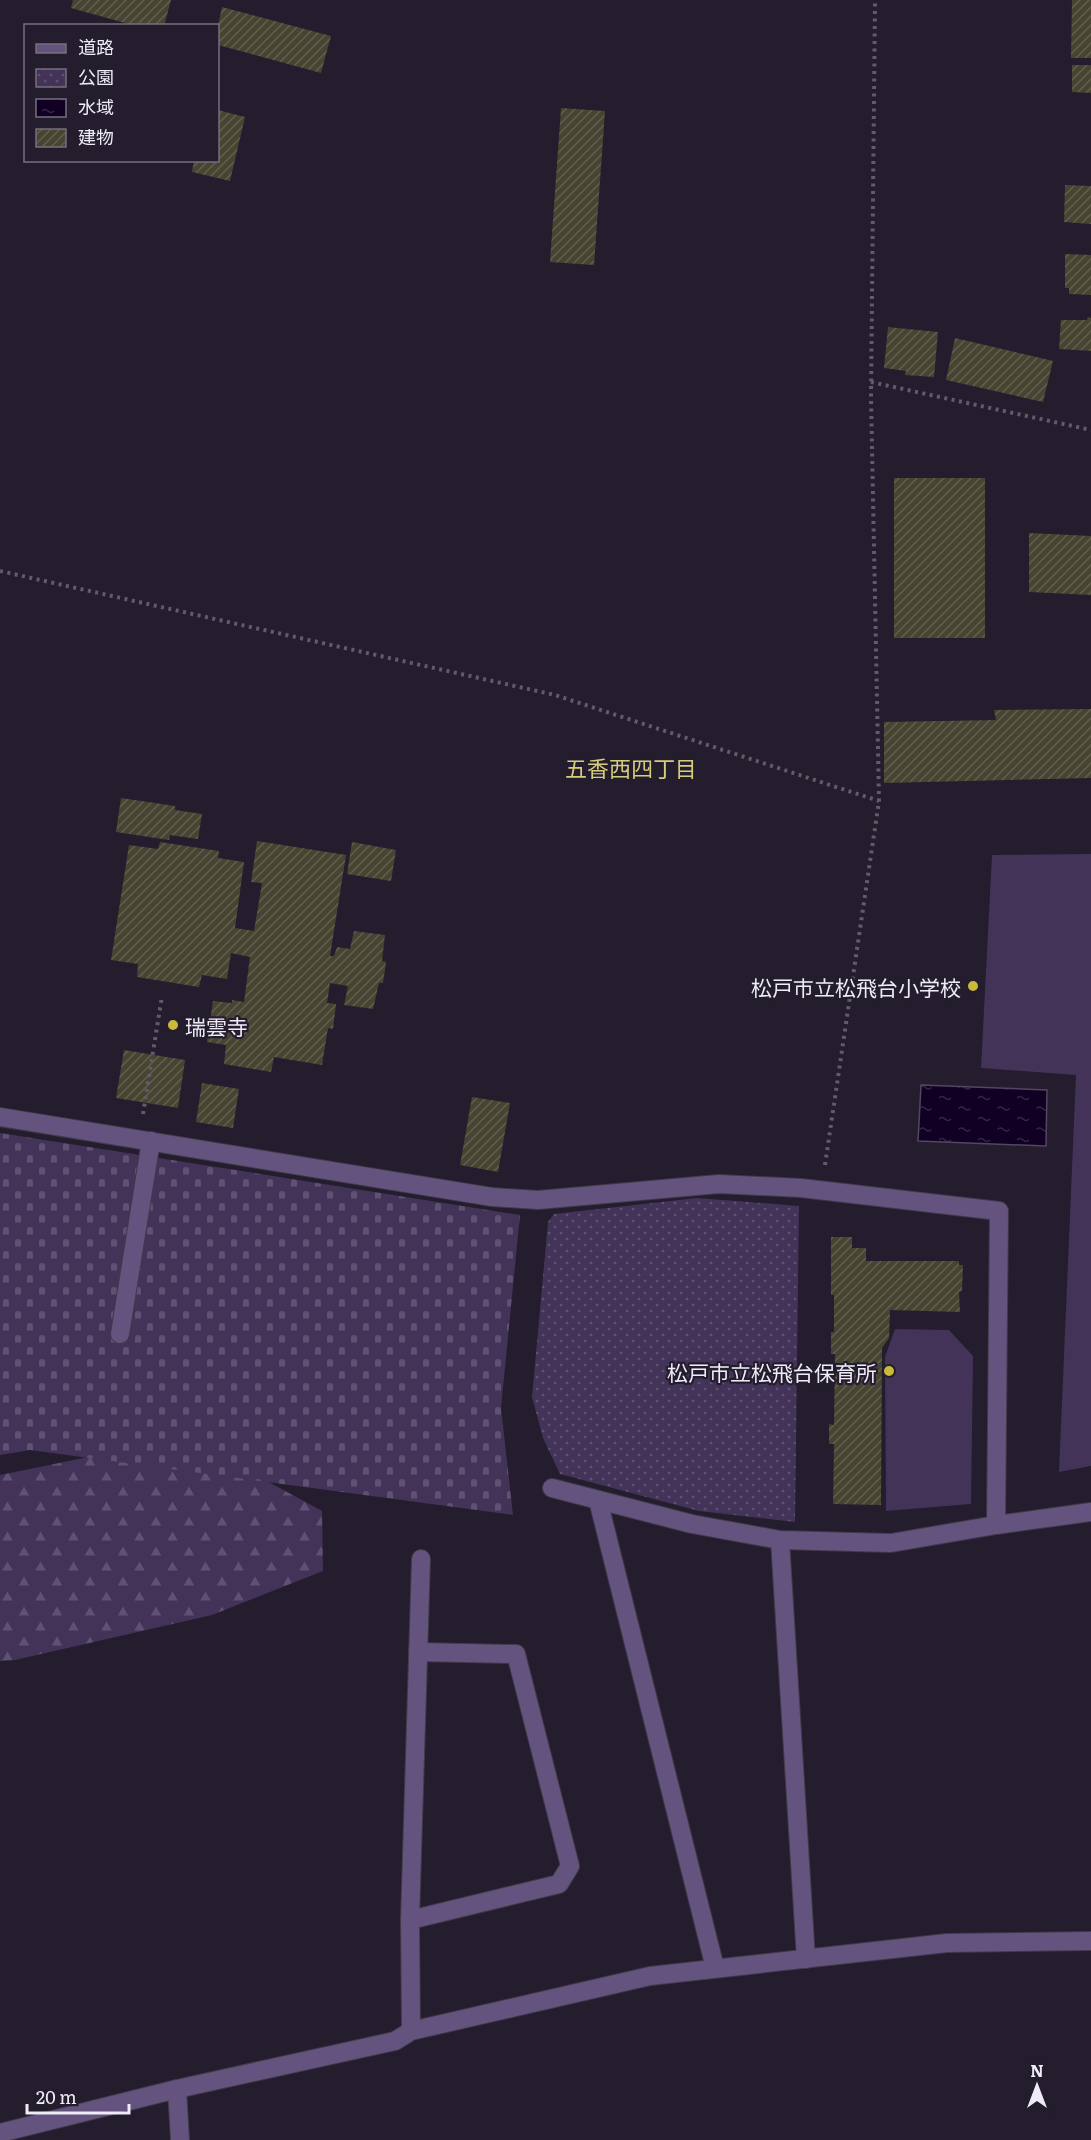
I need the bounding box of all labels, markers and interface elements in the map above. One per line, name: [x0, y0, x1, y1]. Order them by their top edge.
legend: [24, 24, 219, 162]
text: 道路: [78, 33, 114, 60]
text: 公園: [78, 63, 114, 90]
text: 水域: [78, 93, 114, 120]
text: 建物: [78, 123, 114, 150]
district label: 五香西四丁目: [565, 751, 697, 784]
place label: 松戸市立松飛台小学校: [751, 971, 961, 1002]
marker: 松戸市立松飛台小学校: [966, 979, 980, 993]
place label: 瑞雲寺: [185, 1010, 248, 1041]
marker: 瑞雲寺: [166, 1018, 180, 1032]
place label: 松戸市立松飛台保育所: [667, 1356, 877, 1387]
marker: 松戸市立松飛台保育所: [882, 1364, 896, 1378]
north arrow: [1007, 2056, 1067, 2116]
text: N: [1030, 2058, 1044, 2082]
scale bar: [27, 2077, 129, 2115]
text: 20 m: [36, 2083, 77, 2110]

